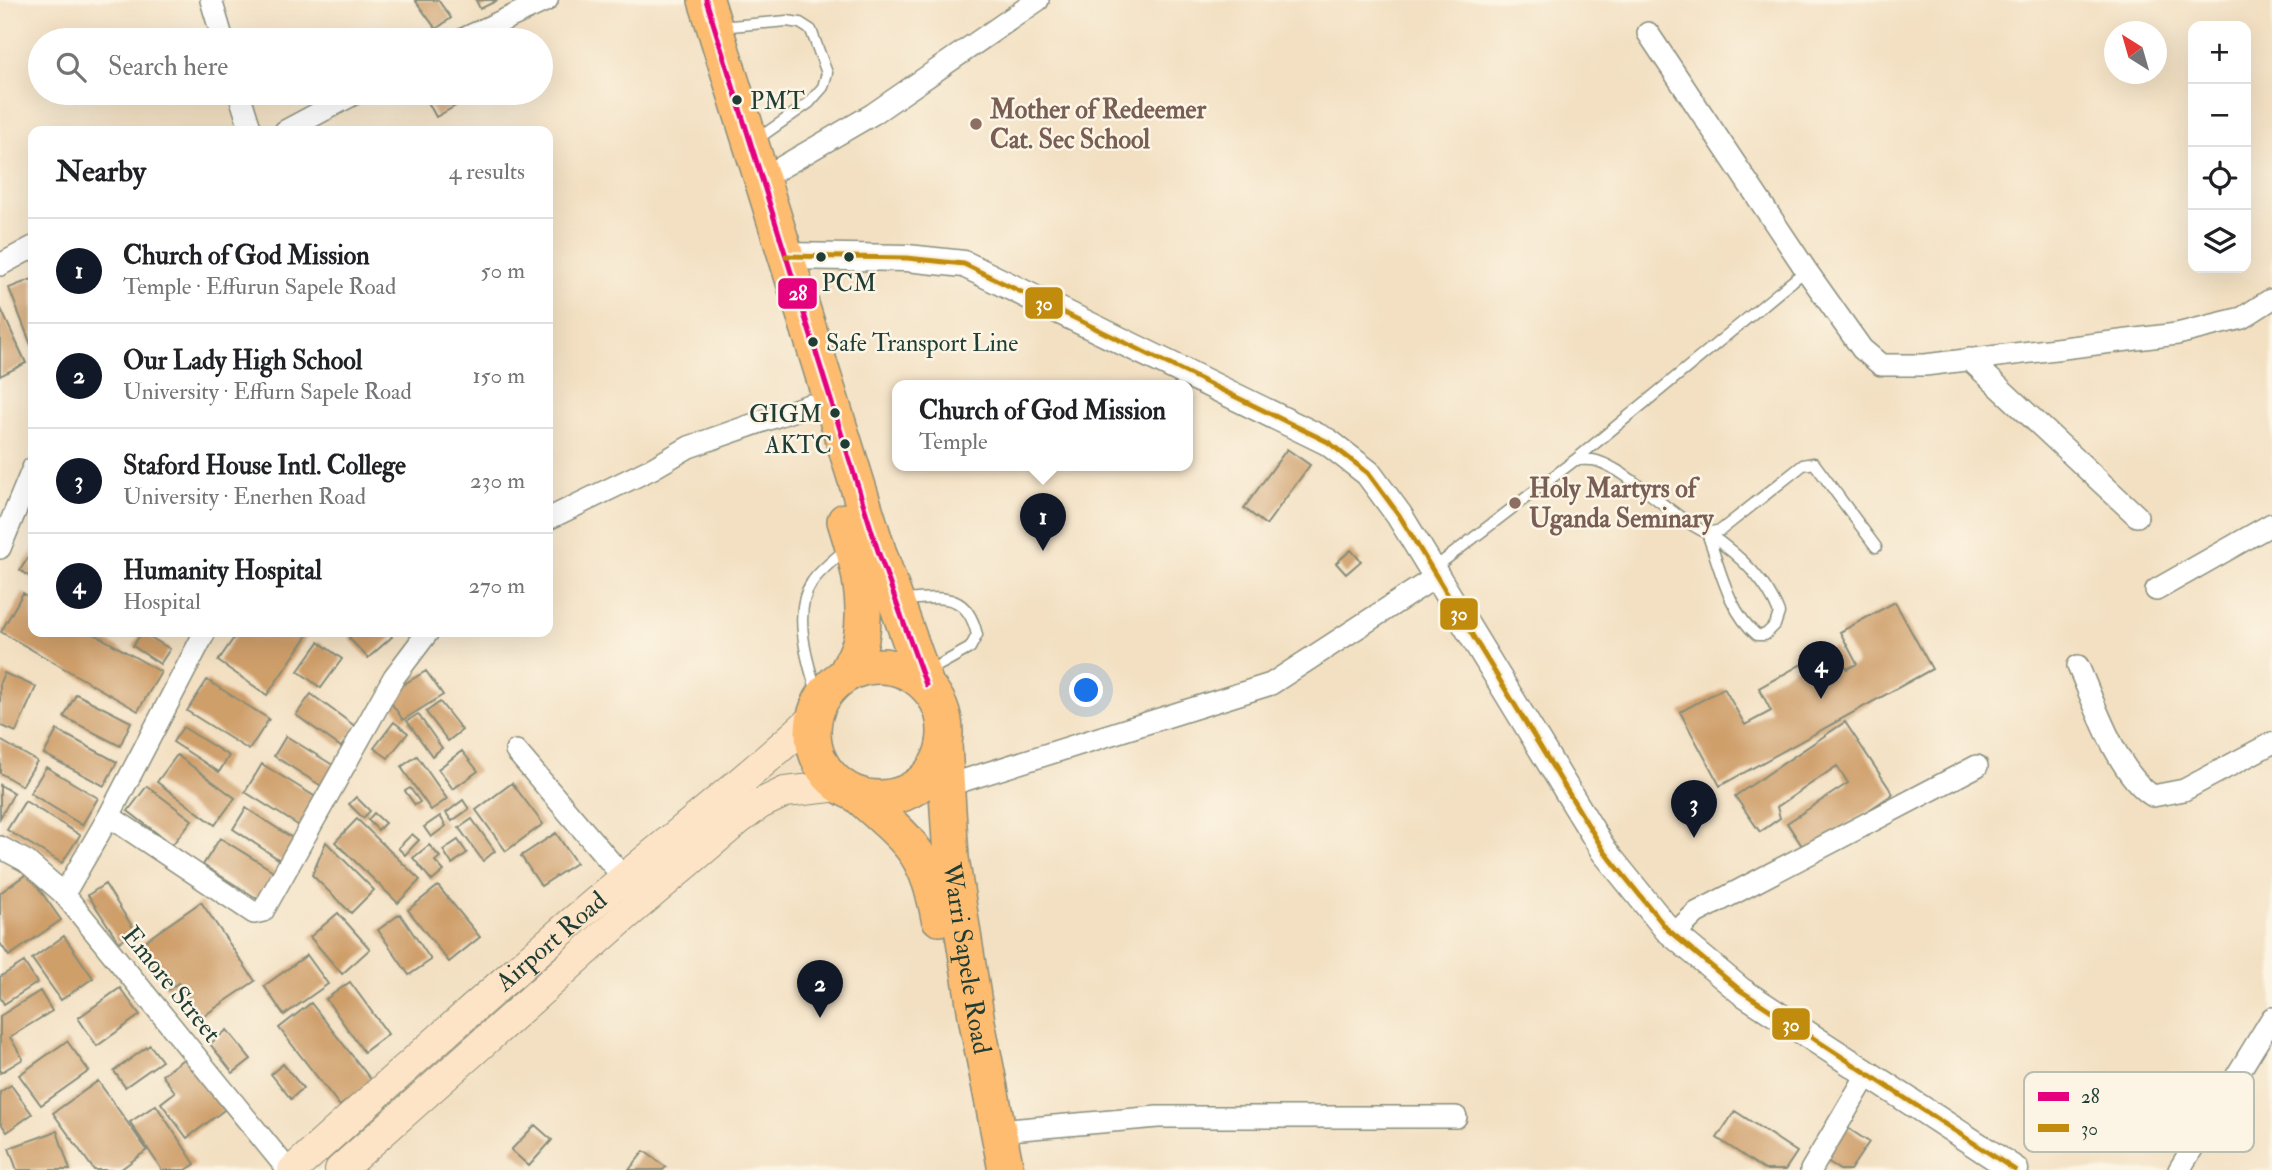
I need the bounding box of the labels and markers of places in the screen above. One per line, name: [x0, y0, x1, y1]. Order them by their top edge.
place label: PMT: [750, 86, 805, 117]
marker: PMT: [730, 93, 744, 107]
place label: Mother of Redeemer Cat. Sec School: [989, 94, 1206, 156]
marker: Mother of Redeemer Cat. Sec School: [968, 116, 984, 132]
unlabelled marker: [814, 250, 828, 264]
marker: PCM: [842, 250, 856, 264]
place label: PCM: [822, 268, 876, 299]
place label: Safe Transport Line: [826, 328, 1018, 359]
marker: Safe Transport Line: [806, 335, 820, 349]
place label: GIGM: [749, 399, 822, 430]
marker: GIGM: [828, 406, 842, 420]
place label: AKTC: [764, 430, 832, 461]
marker: AKTC: [838, 437, 852, 451]
place label: Holy Martyrs of Uganda Seminary: [1529, 473, 1715, 536]
pin: 1: [1020, 493, 1066, 551]
marker: Holy Martyrs of Uganda Seminary: [1507, 495, 1523, 511]
pin: 4: [1798, 641, 1844, 699]
pin: 3: [1671, 780, 1717, 838]
pin: 2: [797, 960, 843, 1018]

